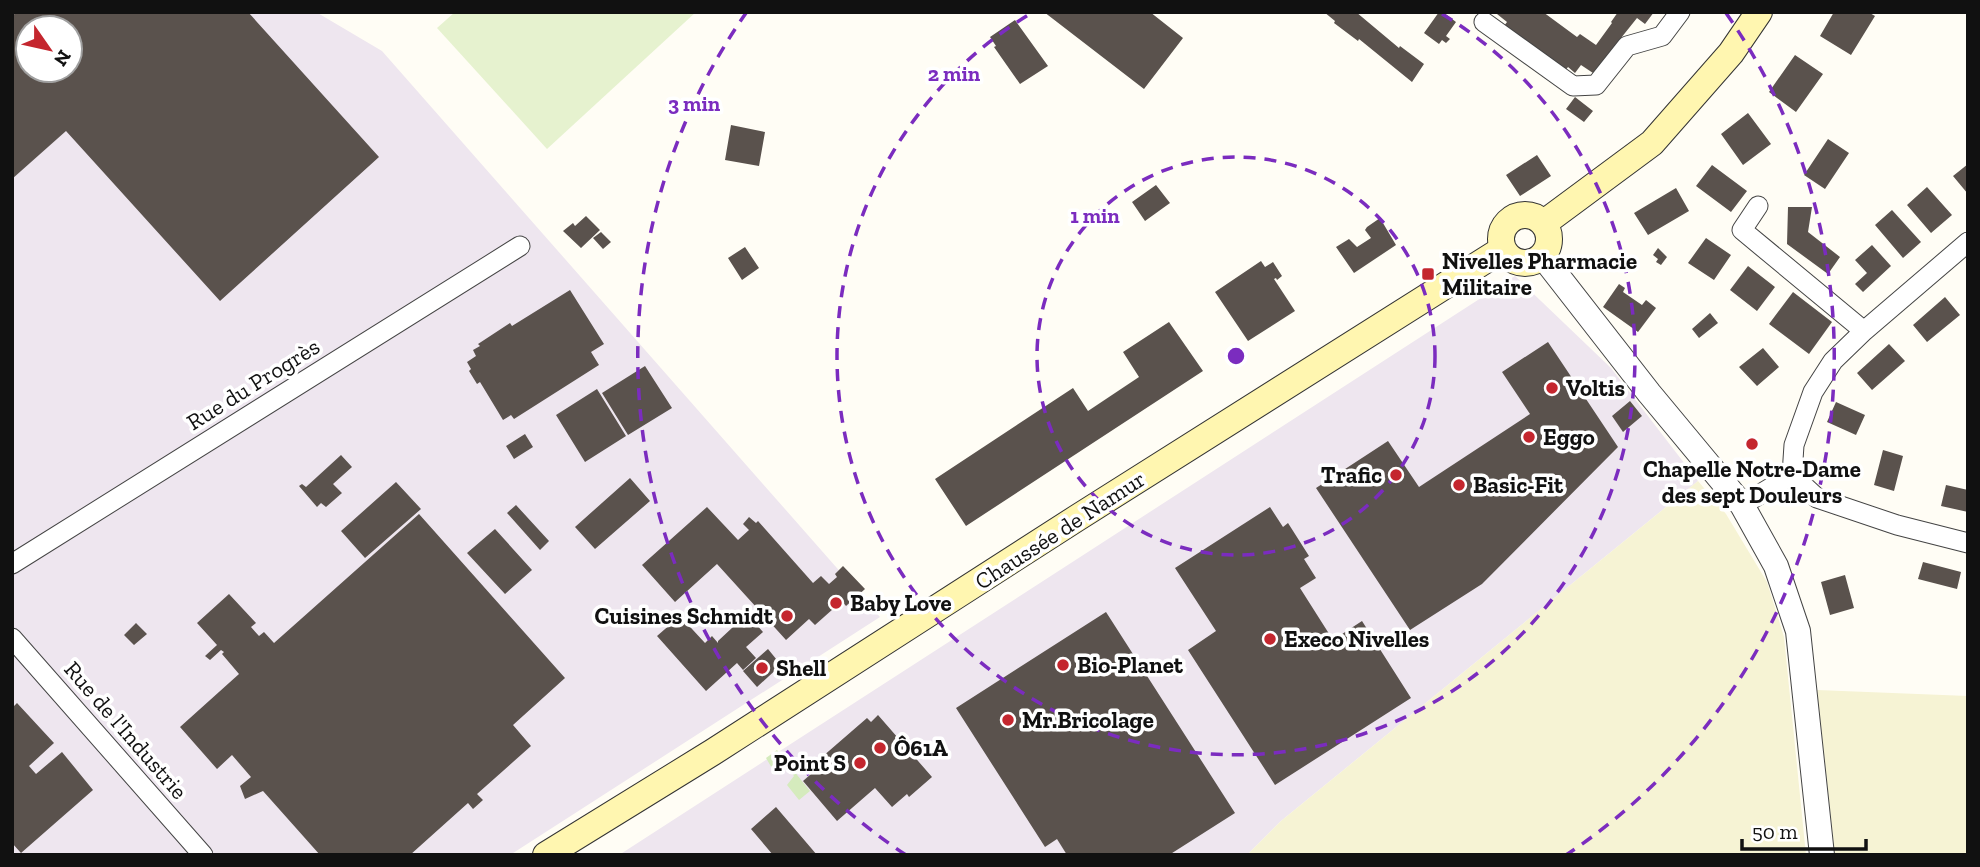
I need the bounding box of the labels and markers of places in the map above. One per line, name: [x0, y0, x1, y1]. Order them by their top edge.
place label: Nivelles Pharmacie Militaire: [1442, 247, 1637, 301]
marker: Nivelles Pharmacie Militaire: [1420, 266, 1436, 282]
centre of rings: [1224, 344, 1248, 368]
place label: Voltis: [1566, 374, 1625, 402]
marker: Voltis: [1544, 380, 1560, 396]
place label: Eggo: [1543, 423, 1595, 451]
marker: Eggo: [1521, 429, 1537, 445]
marker: Chapelle Notre-Dame des sept Douleurs: [1744, 436, 1760, 452]
place label: Chapelle Notre-Dame des sept Douleurs: [1643, 455, 1861, 509]
place label: Trafic: [1321, 461, 1382, 489]
marker: Trafic: [1388, 467, 1404, 483]
place label: Basic-Fit: [1473, 471, 1564, 499]
marker: Basic-Fit: [1451, 477, 1467, 493]
place label: Baby Love: [850, 589, 952, 617]
marker: Baby Love: [828, 595, 844, 611]
place label: Cuisines Schmidt: [595, 602, 774, 630]
marker: Cuisines Schmidt: [779, 608, 795, 624]
place label: Execo Nivelles: [1284, 625, 1429, 653]
marker: Execo Nivelles: [1262, 631, 1278, 647]
place label: Bio-Planet: [1077, 651, 1184, 679]
place label: Shell: [776, 654, 827, 682]
marker: Bio-Planet: [1055, 657, 1071, 673]
marker: Shell: [754, 660, 770, 676]
place label: Mr.Bricolage: [1022, 706, 1154, 734]
marker: Mr.Bricolage: [1000, 712, 1016, 728]
place label: Ô61A: [894, 734, 948, 762]
marker: Ô61A: [872, 740, 888, 756]
place label: Point S: [774, 749, 846, 777]
marker: Point S: [852, 755, 868, 771]

